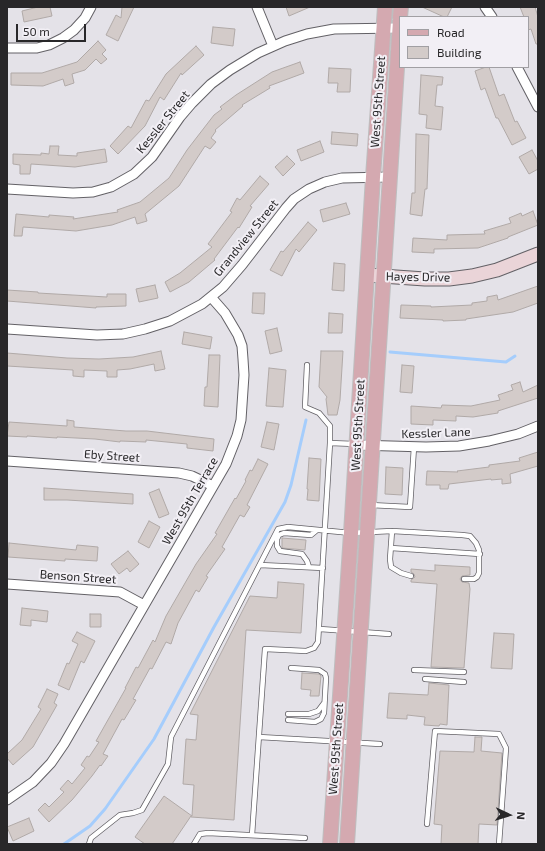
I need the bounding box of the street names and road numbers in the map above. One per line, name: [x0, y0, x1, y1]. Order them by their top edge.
street label: West 95th Street: [368, 56, 388, 148]
street label: Kessler Street: [133, 88, 193, 156]
street label: Grandview Street: [211, 197, 281, 279]
street label: Hayes Drive: [386, 269, 450, 285]
street label: West 95th Street: [348, 379, 368, 471]
street label: Kessler Lane: [401, 425, 471, 441]
street label: Eby Street: [84, 447, 140, 465]
street label: West 95th Terrace: [159, 455, 221, 547]
street label: Benson Street: [39, 567, 117, 587]
street label: West 95th Street: [326, 703, 346, 795]

